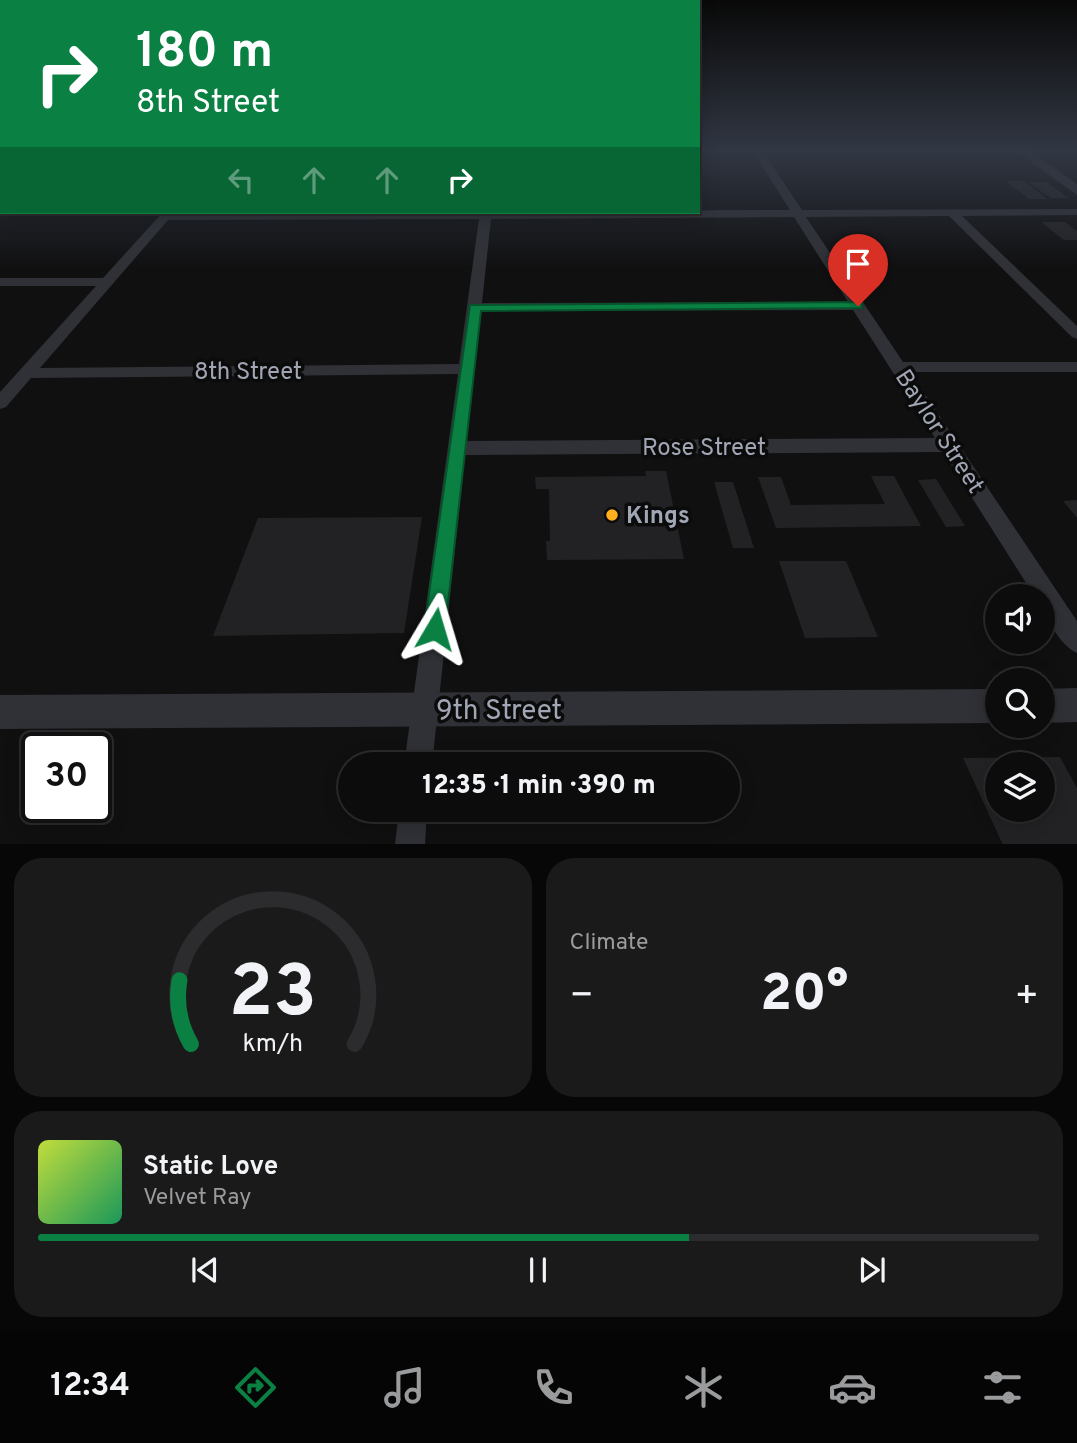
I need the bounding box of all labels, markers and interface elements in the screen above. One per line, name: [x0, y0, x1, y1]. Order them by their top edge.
text: 180 m: [136, 23, 273, 85]
icon: right: [21, 28, 112, 119]
text: 8th Street: [136, 84, 280, 124]
icon: left: [222, 161, 260, 199]
icon: ahead: [295, 161, 333, 199]
icon: ahead: [368, 161, 406, 199]
icon: right: [441, 161, 479, 199]
pin: [828, 234, 888, 306]
icon: arrive: [839, 245, 877, 283]
street label: 8th Street: [194, 358, 302, 388]
street label: Baylor Street: [887, 364, 990, 500]
street label: Rose Street: [642, 434, 766, 464]
place label: Kings: [626, 502, 690, 532]
marker: Kings: [604, 507, 620, 523]
map controls: [985, 584, 1055, 822]
button: sound: [985, 584, 1055, 654]
position arrow: [398, 592, 472, 666]
button: search: [985, 668, 1055, 738]
street label: 9th Street: [436, 694, 562, 730]
speed limit sign: 30: [21, 732, 112, 823]
button: layers: [985, 752, 1055, 822]
text: 12:35 · 1 min · 390 m: [422, 770, 656, 803]
text: Climate: [570, 929, 648, 958]
text: 23: [229, 950, 317, 1042]
text: 20°: [760, 963, 848, 1029]
text: −: [570, 973, 594, 1022]
text: +: [1014, 973, 1039, 1022]
text: km/h: [242, 1028, 303, 1060]
text: Static Love: [143, 1151, 278, 1184]
text: Velvet Ray: [143, 1184, 251, 1213]
icon: previous: [186, 1251, 224, 1289]
icon: pause: [519, 1251, 557, 1289]
icon: next: [853, 1251, 891, 1289]
icon: directions: [231, 1363, 280, 1412]
icon: music: [380, 1363, 429, 1412]
icon: phone: [529, 1363, 578, 1412]
icon: climate: [679, 1363, 728, 1412]
icon: car: [828, 1363, 877, 1412]
icon: filters: [978, 1363, 1027, 1412]
text: 12:34: [50, 1367, 130, 1407]

